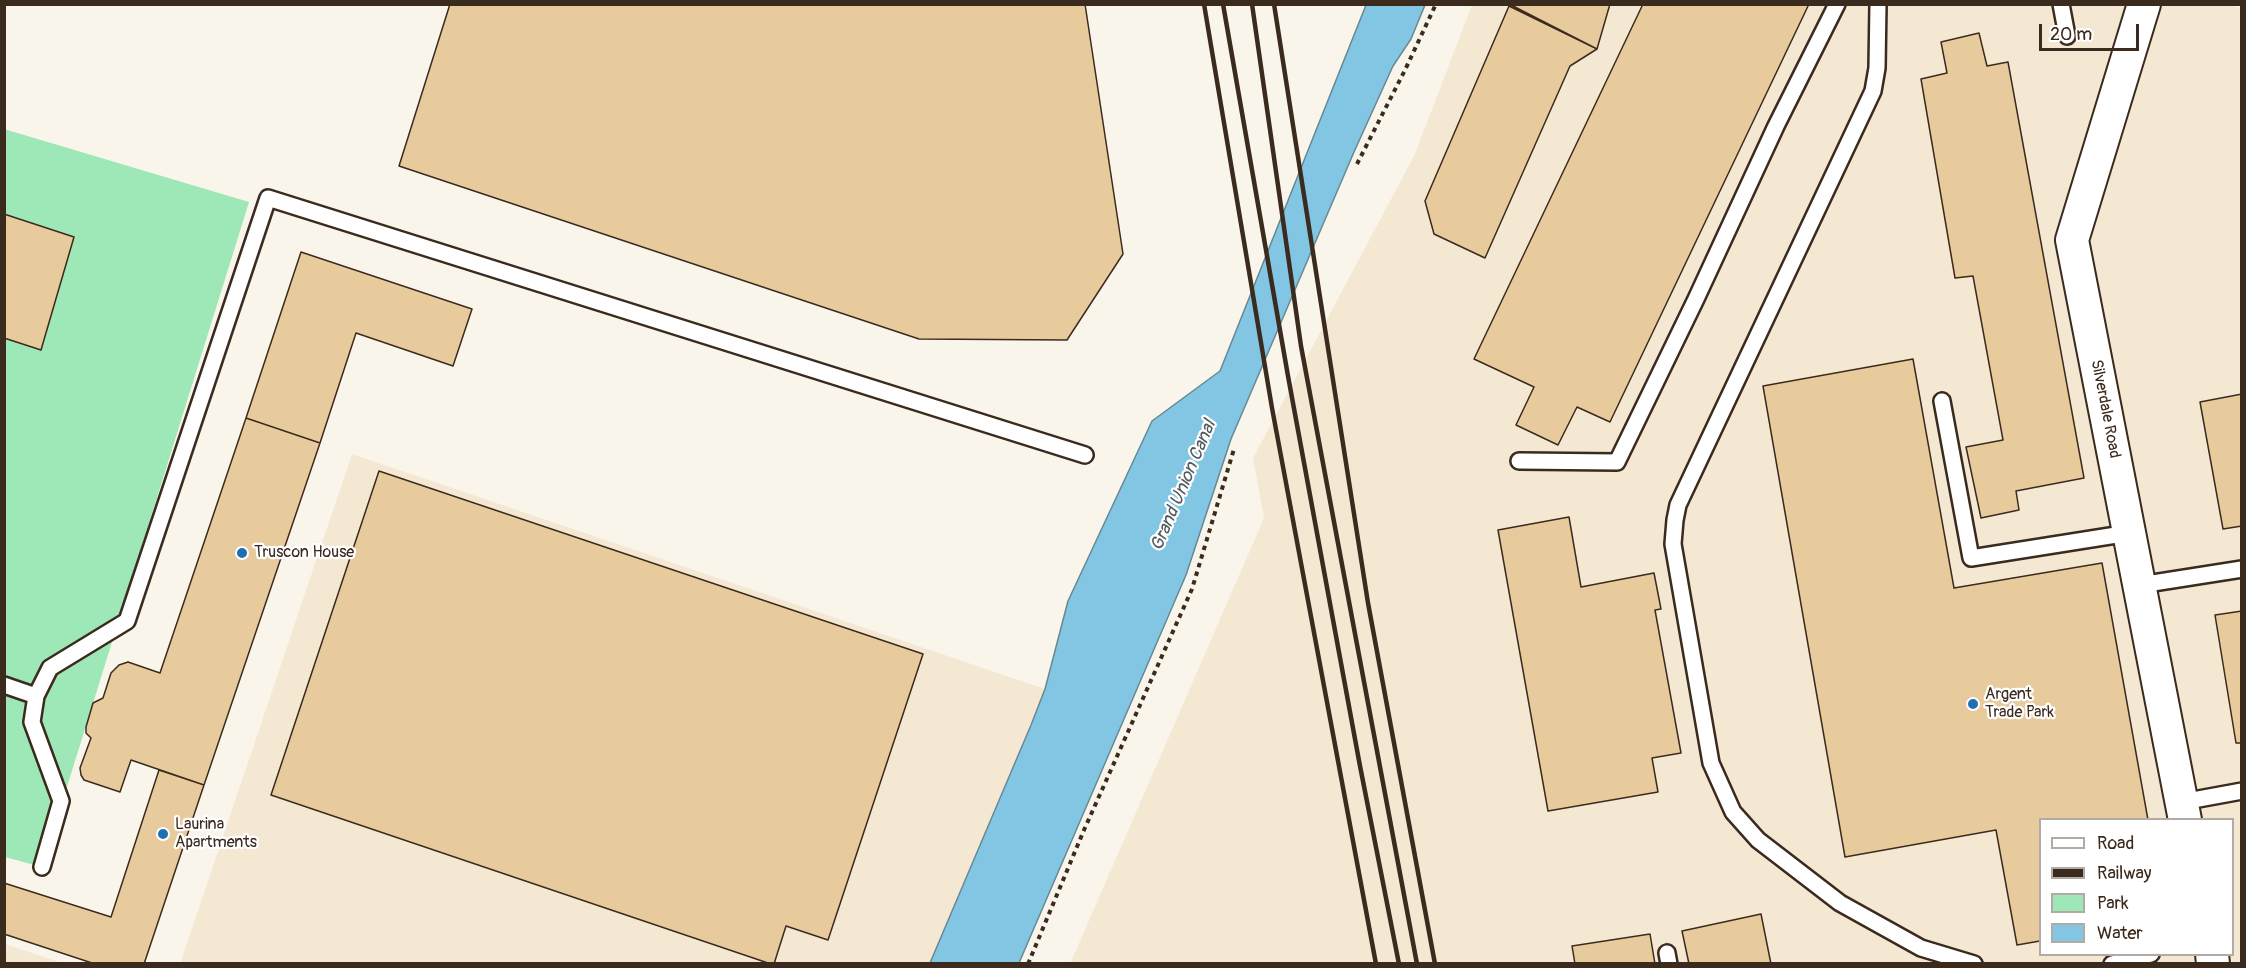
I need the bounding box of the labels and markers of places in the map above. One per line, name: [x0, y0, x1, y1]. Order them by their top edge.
place label: Truscon House: [254, 543, 354, 563]
marker: Truscon House: [235, 546, 249, 560]
place label: Argent Trade Park: [1985, 685, 2054, 723]
marker: Argent Trade Park: [1966, 697, 1980, 711]
place label: Laurina Apartments: [175, 815, 257, 853]
marker: Laurina Apartments: [156, 827, 170, 841]

